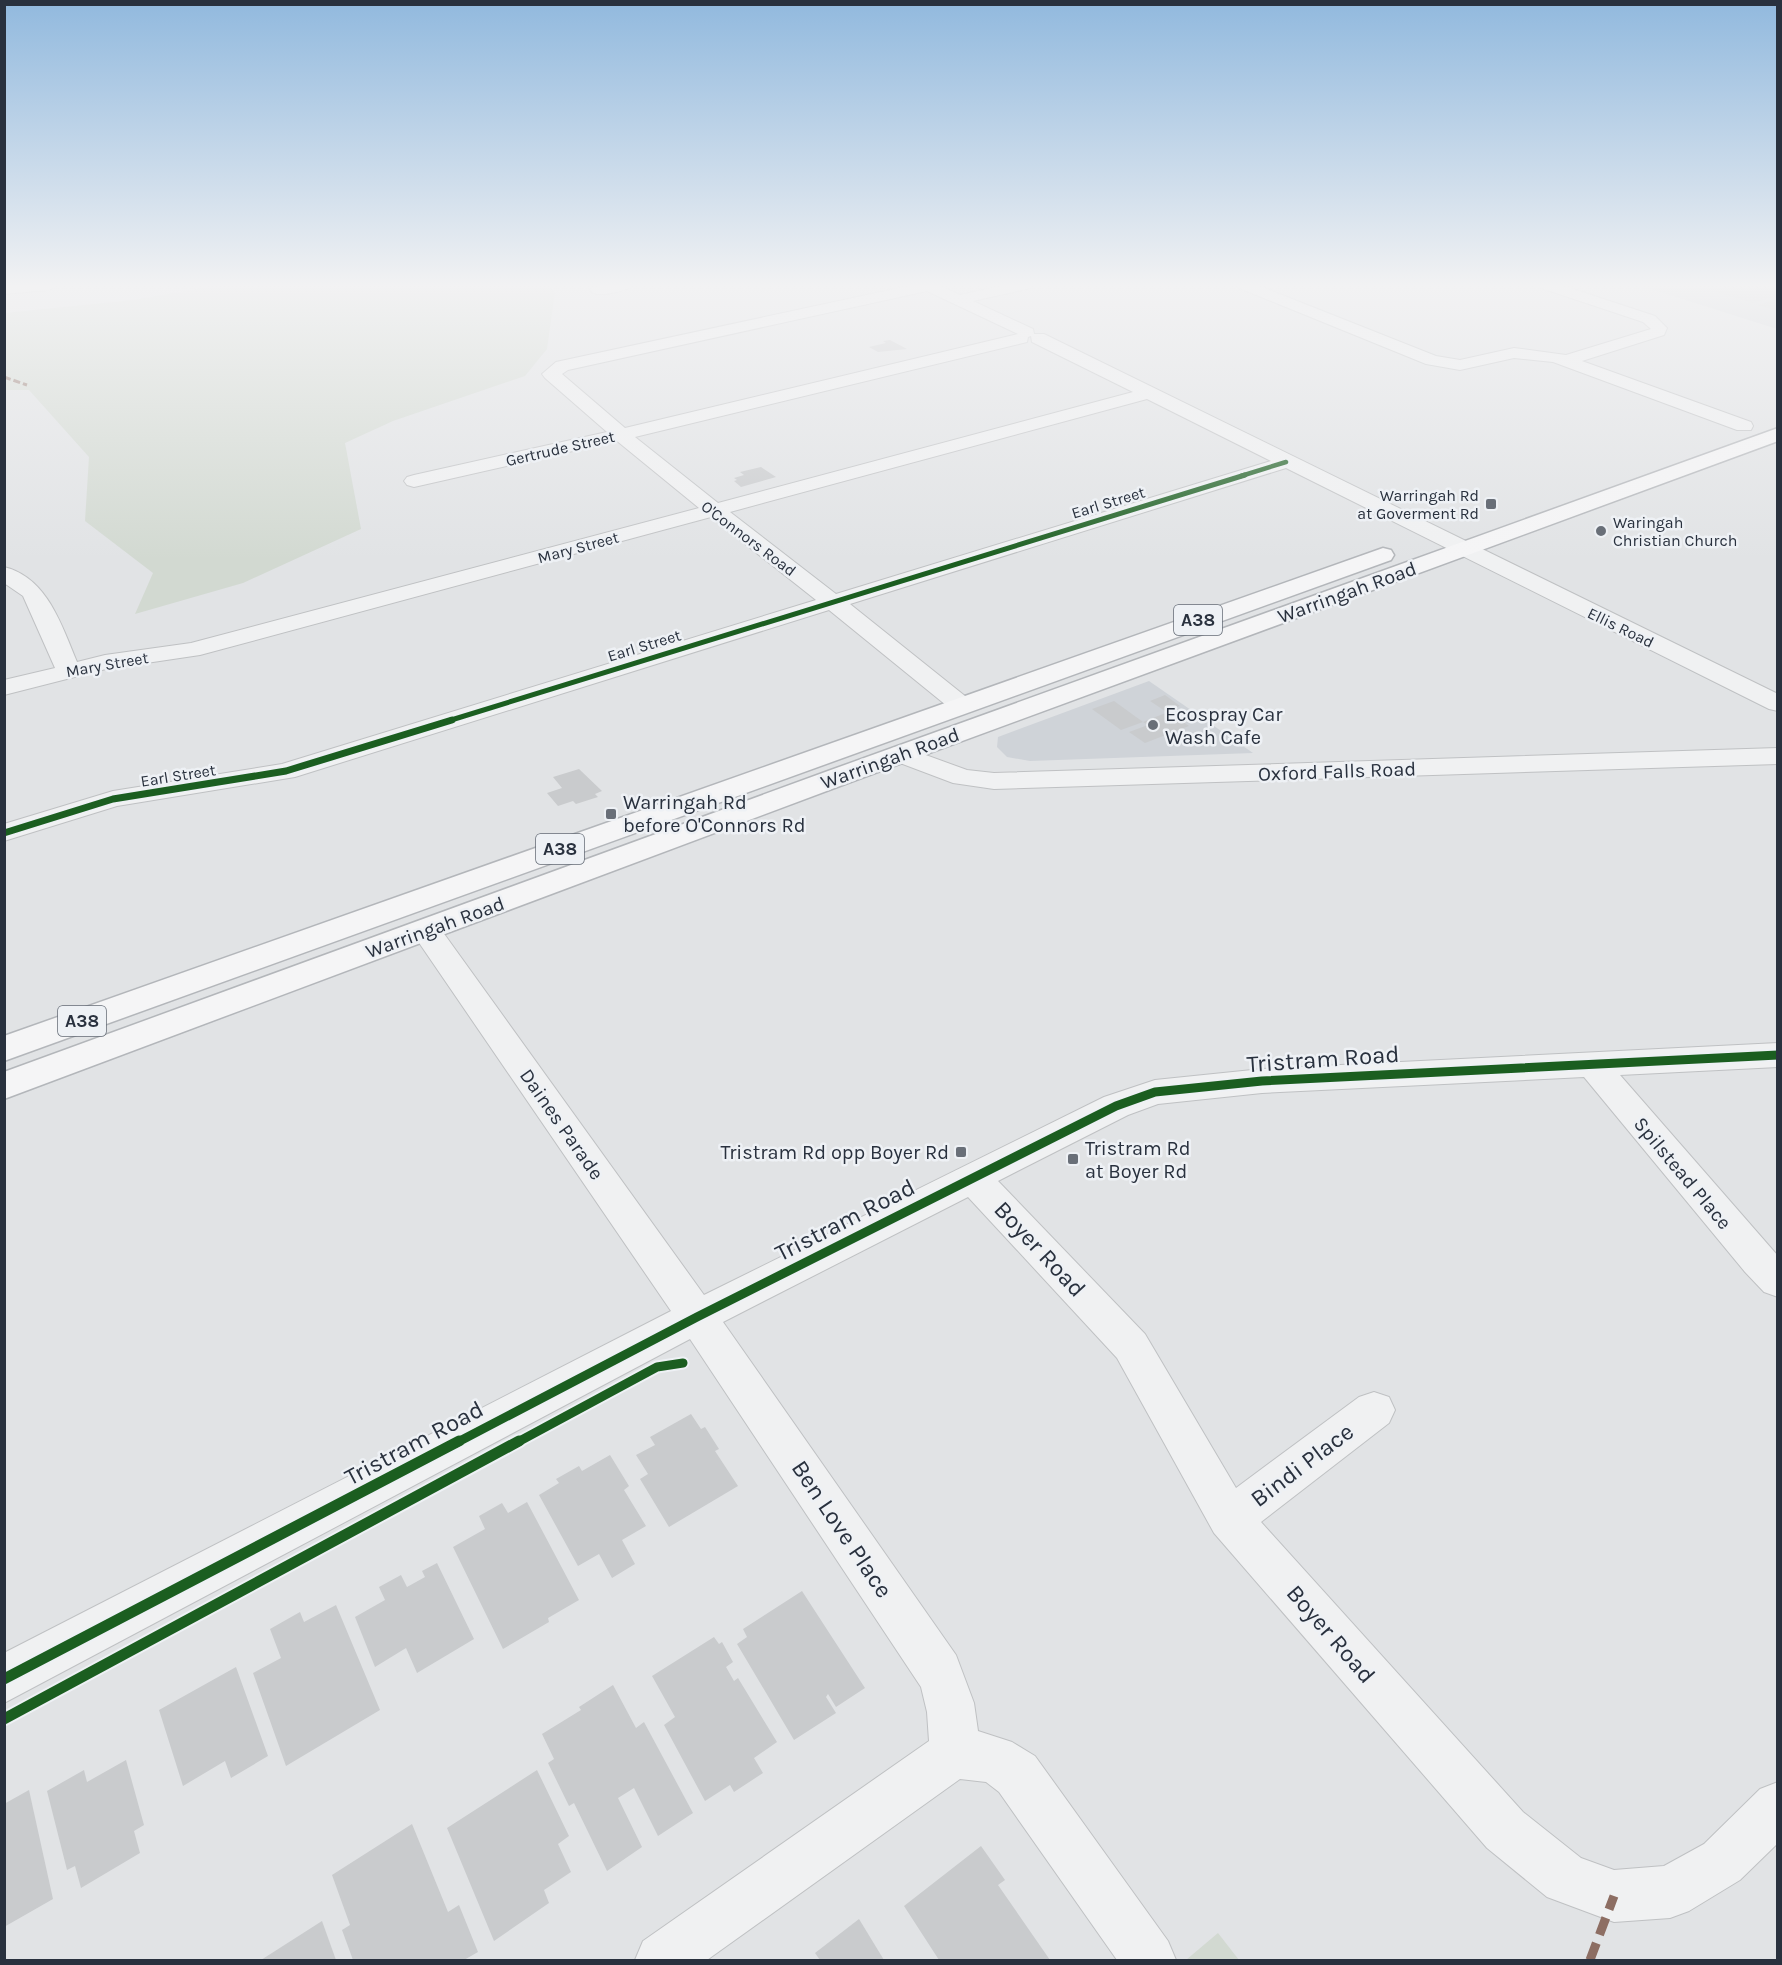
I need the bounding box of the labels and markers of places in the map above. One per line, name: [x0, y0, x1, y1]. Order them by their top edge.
place label: Warringah Rd at Goverment Rd: [1357, 486, 1479, 523]
marker: Warringah Rd at Goverment Rd: [1484, 497, 1498, 511]
place label: Waringah Christian Church: [1613, 513, 1737, 550]
marker: Waringah Christian Church: [1594, 524, 1608, 538]
place label: Ecospray Car Wash Cafe: [1165, 703, 1283, 749]
marker: Ecospray Car Wash Cafe: [1146, 718, 1160, 732]
place label: Warringah Rd before O'Connors Rd: [623, 791, 806, 837]
marker: Warringah Rd before O'Connors Rd: [604, 807, 618, 821]
place label: Tristram Rd at Boyer Rd: [1085, 1137, 1191, 1183]
place label: Tristram Rd opp Boyer Rd: [721, 1141, 949, 1164]
marker: Tristram Rd opp Boyer Rd: [954, 1145, 968, 1159]
marker: Tristram Rd at Boyer Rd: [1066, 1152, 1080, 1166]

